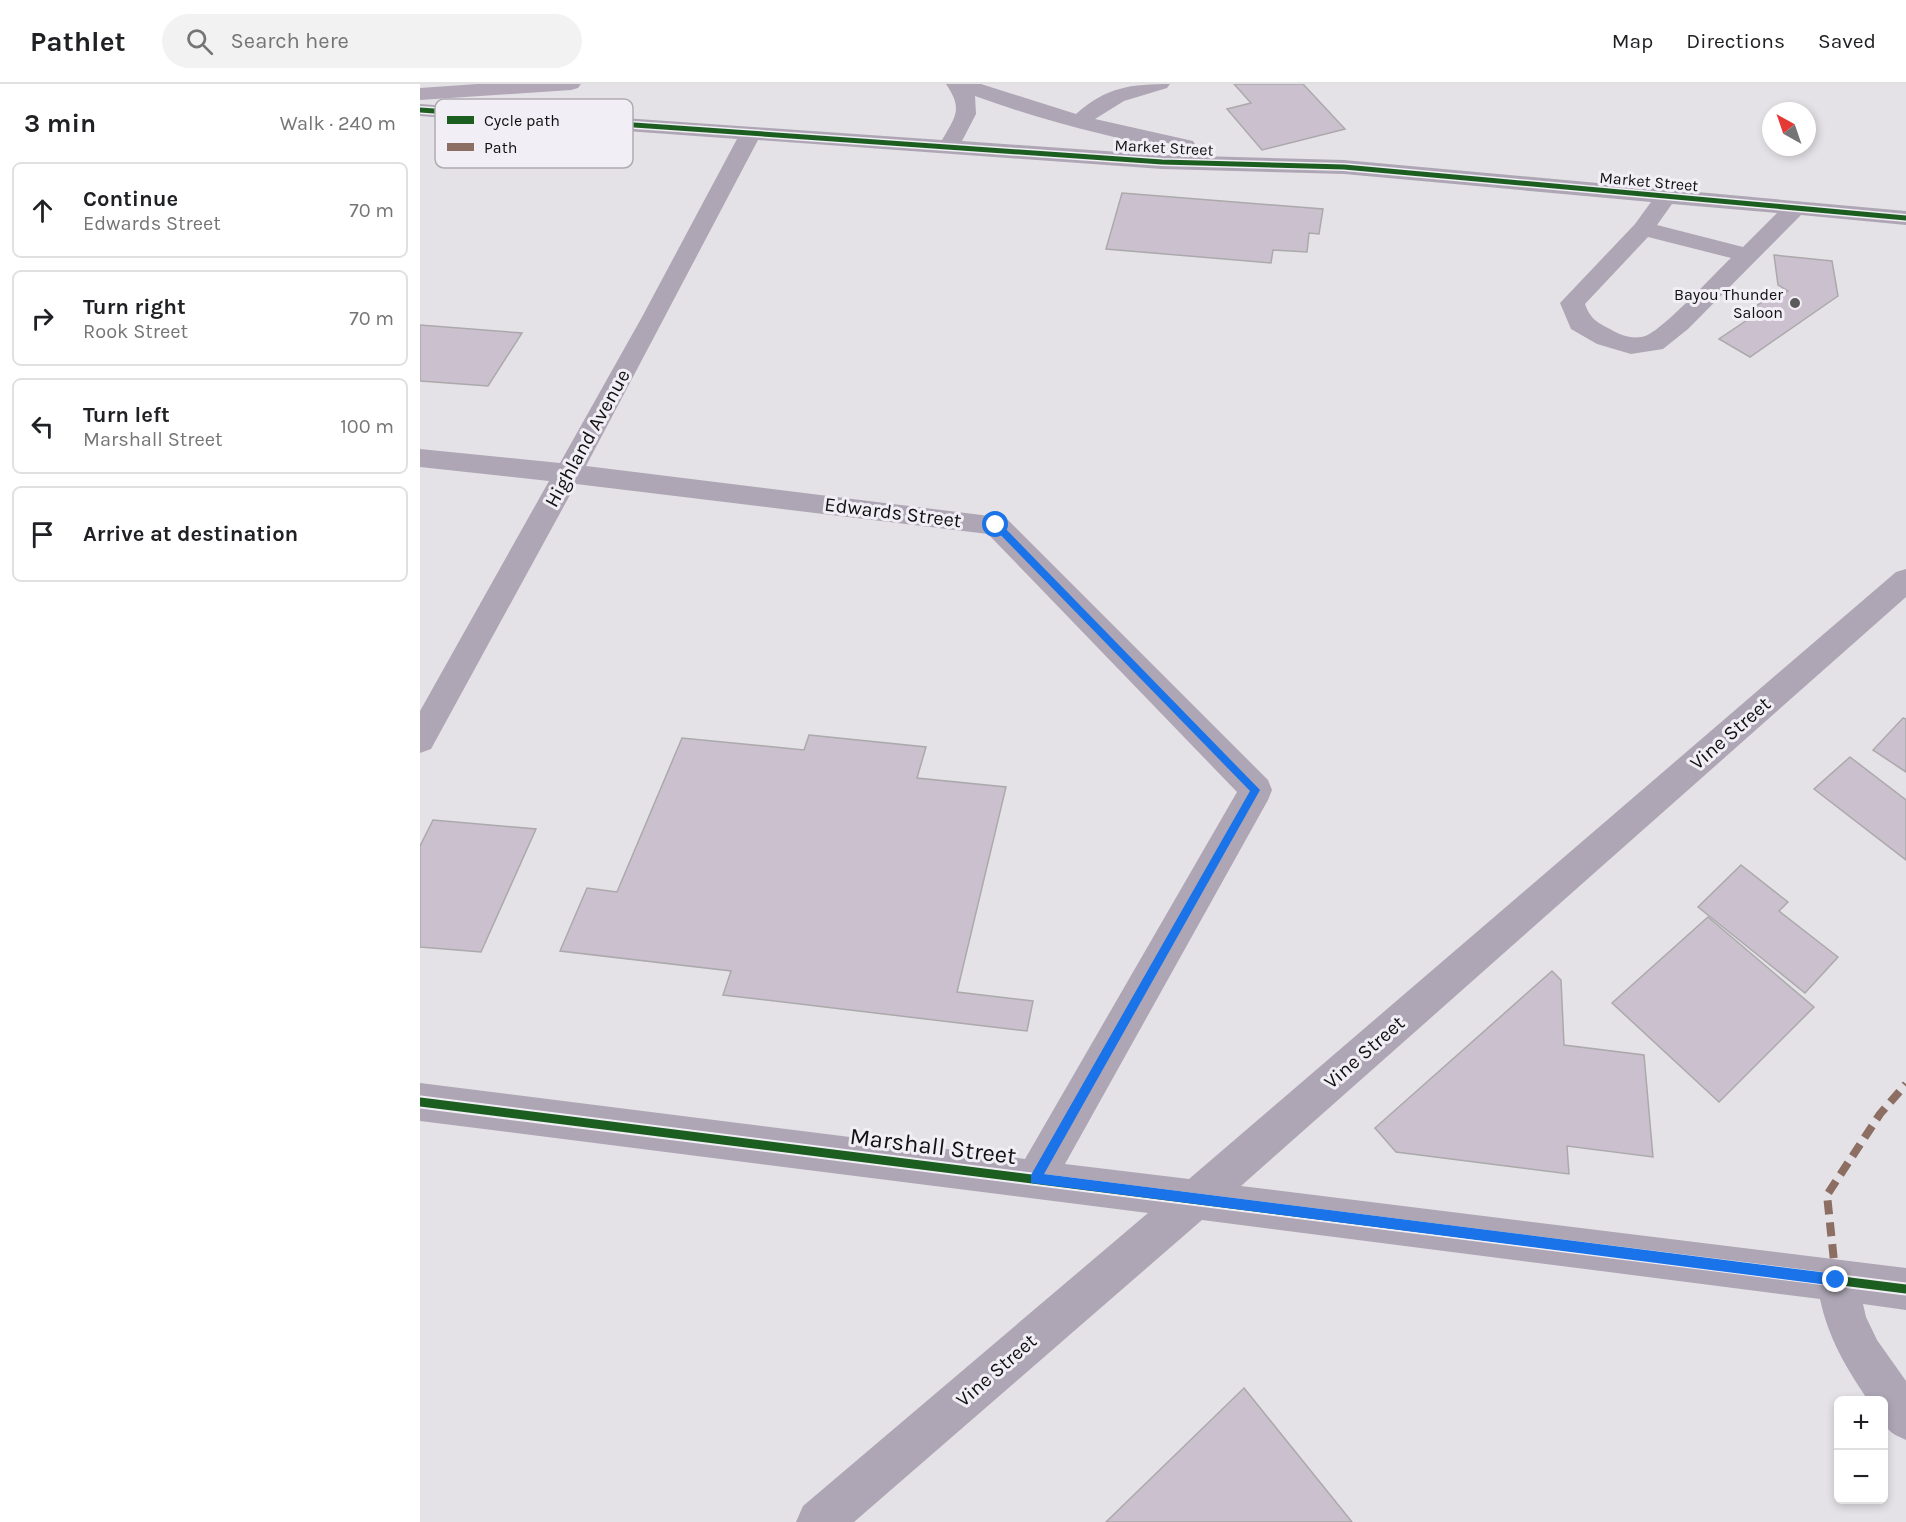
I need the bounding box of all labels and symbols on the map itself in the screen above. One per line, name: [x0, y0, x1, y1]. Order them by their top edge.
legend: [435, 99, 633, 168]
north arrow: [1762, 102, 1816, 156]
text: Cycle path: [484, 111, 560, 130]
street label: Market Street: [1114, 135, 1214, 160]
text: Path: [484, 138, 517, 157]
street label: Market Street: [1599, 168, 1699, 195]
place label: Bayou Thunder Saloon: [1674, 285, 1783, 322]
marker: Bayou Thunder Saloon: [1788, 296, 1802, 310]
street label: Highland Avenue: [540, 365, 635, 511]
street label: Edwards Street: [823, 493, 963, 532]
route start: [982, 511, 1008, 537]
street label: Vine Street: [1685, 692, 1776, 775]
street label: Vine Street: [1319, 1011, 1410, 1094]
street label: Marshall Street: [848, 1122, 1018, 1170]
route end: [1822, 1266, 1848, 1292]
street label: Vine Street: [951, 1329, 1042, 1412]

